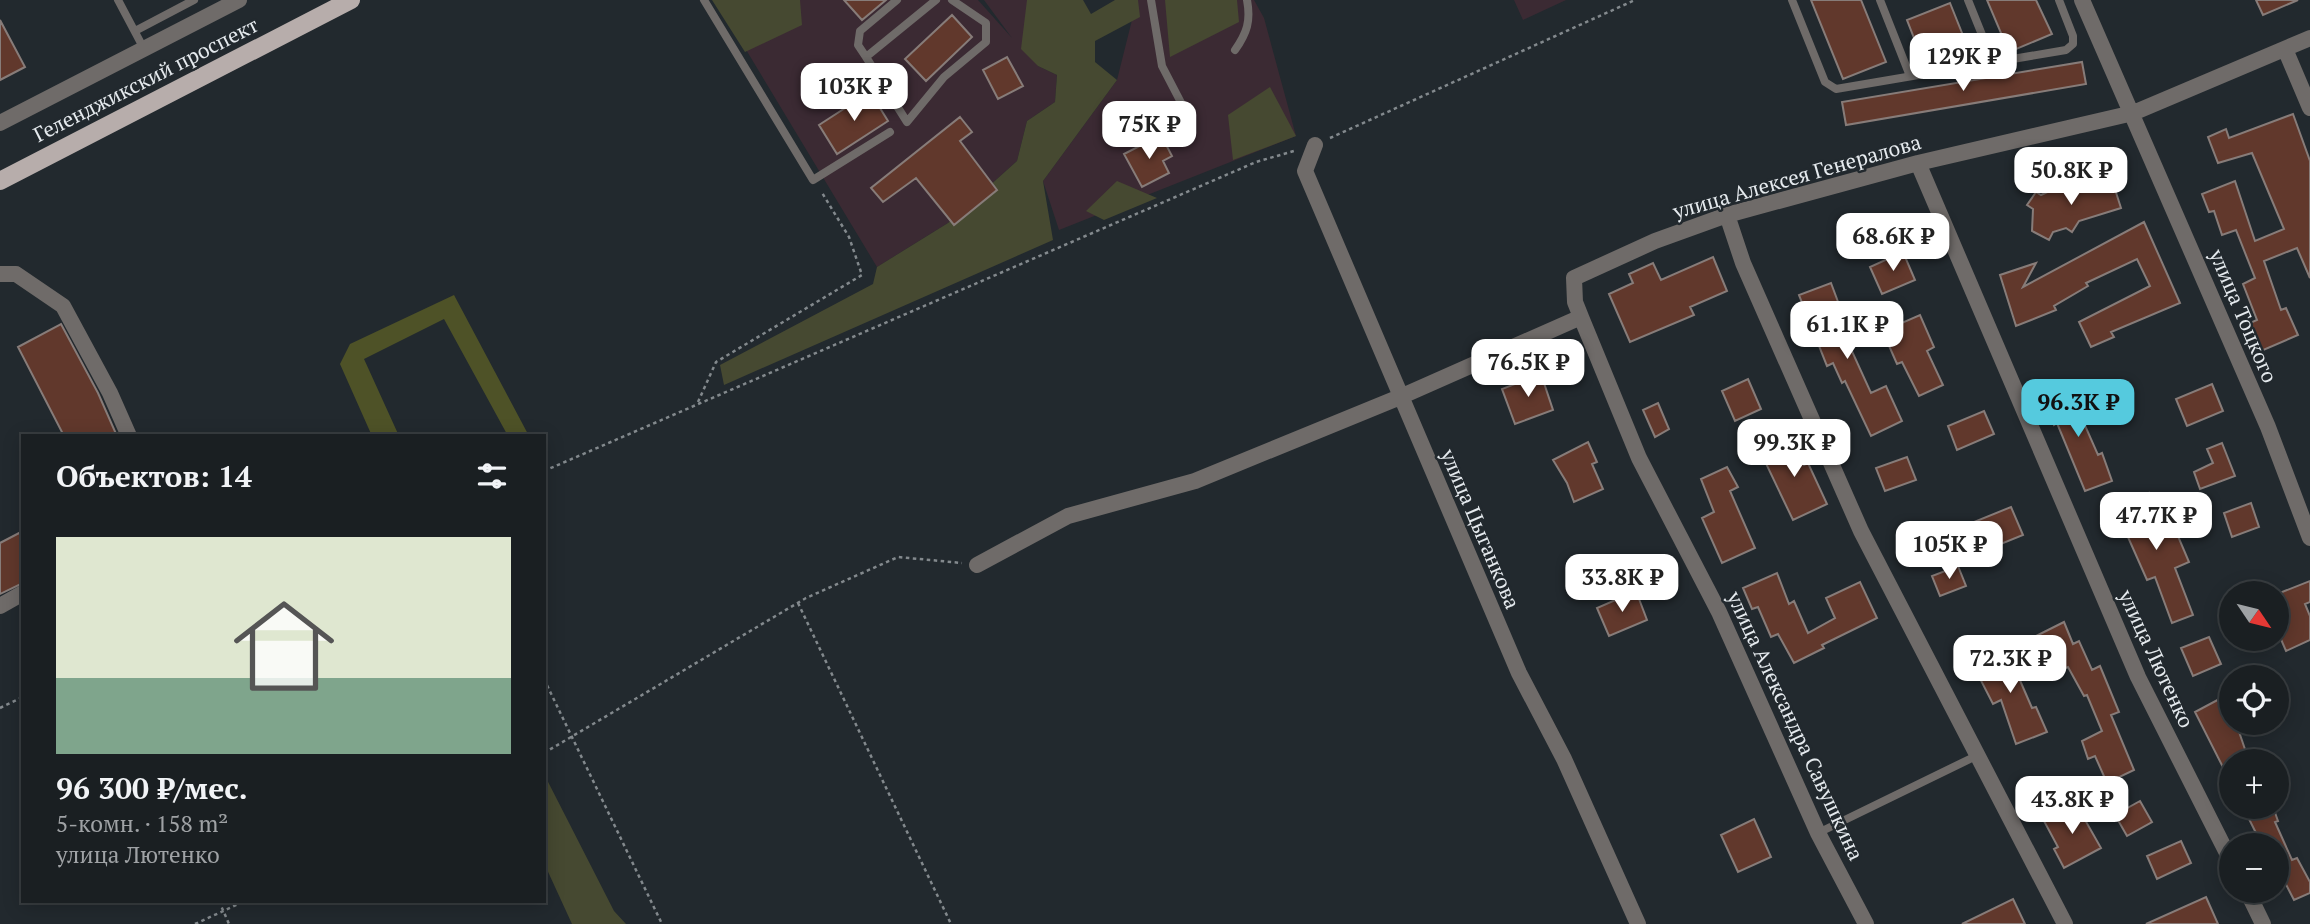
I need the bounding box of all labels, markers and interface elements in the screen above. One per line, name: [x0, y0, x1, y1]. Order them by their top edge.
street label: Геленджикский проспект: [28, 10, 263, 148]
pin: 129K ₽: [1906, 34, 2020, 93]
text: 129K ₽: [1926, 40, 2000, 71]
pin: 103K ₽: [797, 64, 911, 123]
text: 103K ₽: [817, 70, 891, 101]
pin: 75K ₽: [1100, 102, 1198, 161]
text: 75K ₽: [1118, 108, 1180, 139]
street label: улица Алексея Генералова: [1668, 127, 1924, 225]
pin: 50.8K ₽: [2006, 148, 2136, 207]
text: 50.8K ₽: [2030, 154, 2112, 185]
pin: 68.6K ₽: [1828, 214, 1958, 273]
text: 68.6K ₽: [1852, 220, 1934, 251]
street label: улица Тоцкого: [2203, 244, 2285, 387]
pin: 61.1K ₽: [1782, 302, 1912, 361]
text: 61.1K ₽: [1806, 308, 1888, 339]
pin: 76.5K ₽: [1463, 340, 1593, 399]
text: 76.5K ₽: [1487, 346, 1569, 377]
pin: 96.3K ₽: [2013, 380, 2143, 439]
text: 96.3K ₽: [2037, 386, 2119, 417]
pin: 99.3K ₽: [1729, 420, 1859, 479]
text: 99.3K ₽: [1753, 426, 1835, 457]
street label: улица Цыганкова: [1434, 444, 1527, 613]
text: Объектов: 14: [56, 456, 252, 496]
icon: filters: [473, 457, 511, 495]
pin: 47.7K ₽: [2091, 492, 2221, 552]
text: 47.7K ₽: [2116, 499, 2196, 530]
pin: 105K ₽: [1892, 522, 2006, 581]
text: 105K ₽: [1912, 528, 1986, 559]
pin: 33.8K ₽: [1557, 554, 1687, 614]
text: 33.8K ₽: [1581, 561, 1663, 592]
north arrow: [2219, 581, 2289, 651]
map controls: [2219, 581, 2289, 903]
icon: home: [221, 583, 347, 709]
street label: улица Лютенко: [2112, 584, 2201, 732]
street label: улица Александра Савушкина: [1721, 586, 1871, 865]
pin: 72.3K ₽: [1945, 636, 2075, 695]
text: 72.3K ₽: [1969, 642, 2051, 673]
button: locate: [2219, 665, 2289, 735]
button: +: [2219, 749, 2289, 819]
text: 96 300 ₽/мес.: [56, 768, 248, 808]
pin: 43.8K ₽: [2007, 776, 2137, 836]
text: 43.8K ₽: [2031, 783, 2113, 814]
text: 5-комн. · 158 m²: [56, 808, 228, 839]
button: −: [2219, 833, 2289, 903]
text: улица Лютенко: [56, 839, 220, 870]

